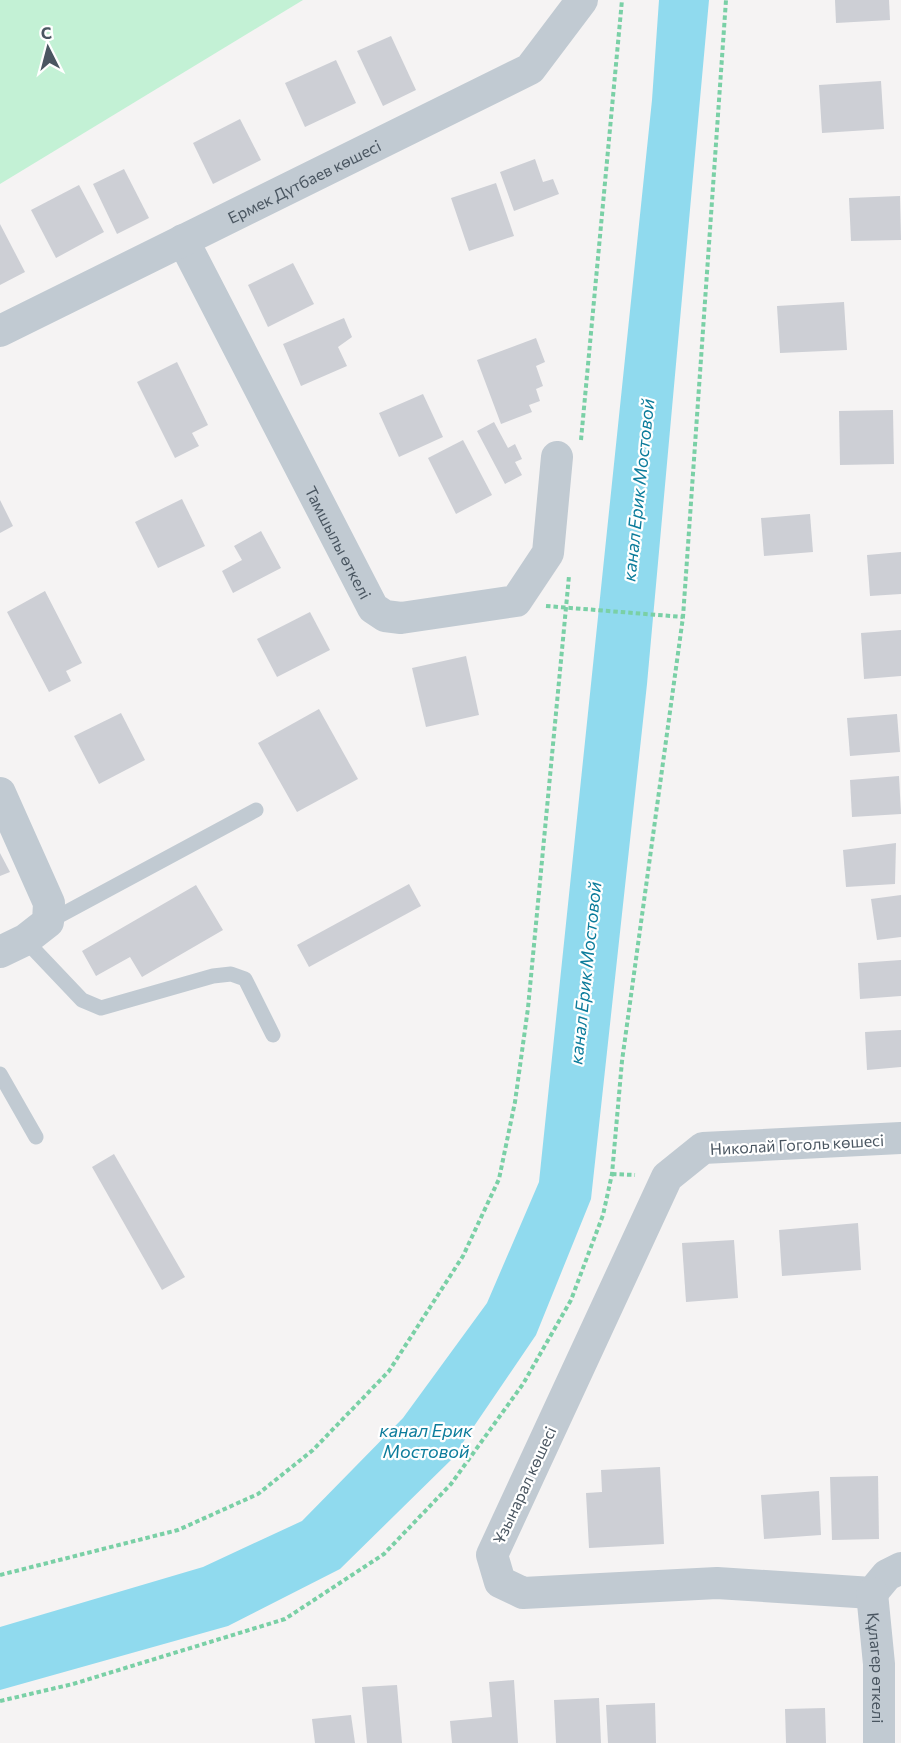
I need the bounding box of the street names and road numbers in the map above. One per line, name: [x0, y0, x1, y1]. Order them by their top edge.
street label: Ермек Дүтбаев көшесi: [224, 135, 383, 227]
street label: Тамшылы өткелі: [302, 482, 376, 602]
street label: Николай Гоголь көшесі: [709, 1130, 885, 1158]
street label: Ұзынарал көшесі: [488, 1423, 560, 1547]
street label: Құлагер өткелі: [864, 1611, 889, 1723]

